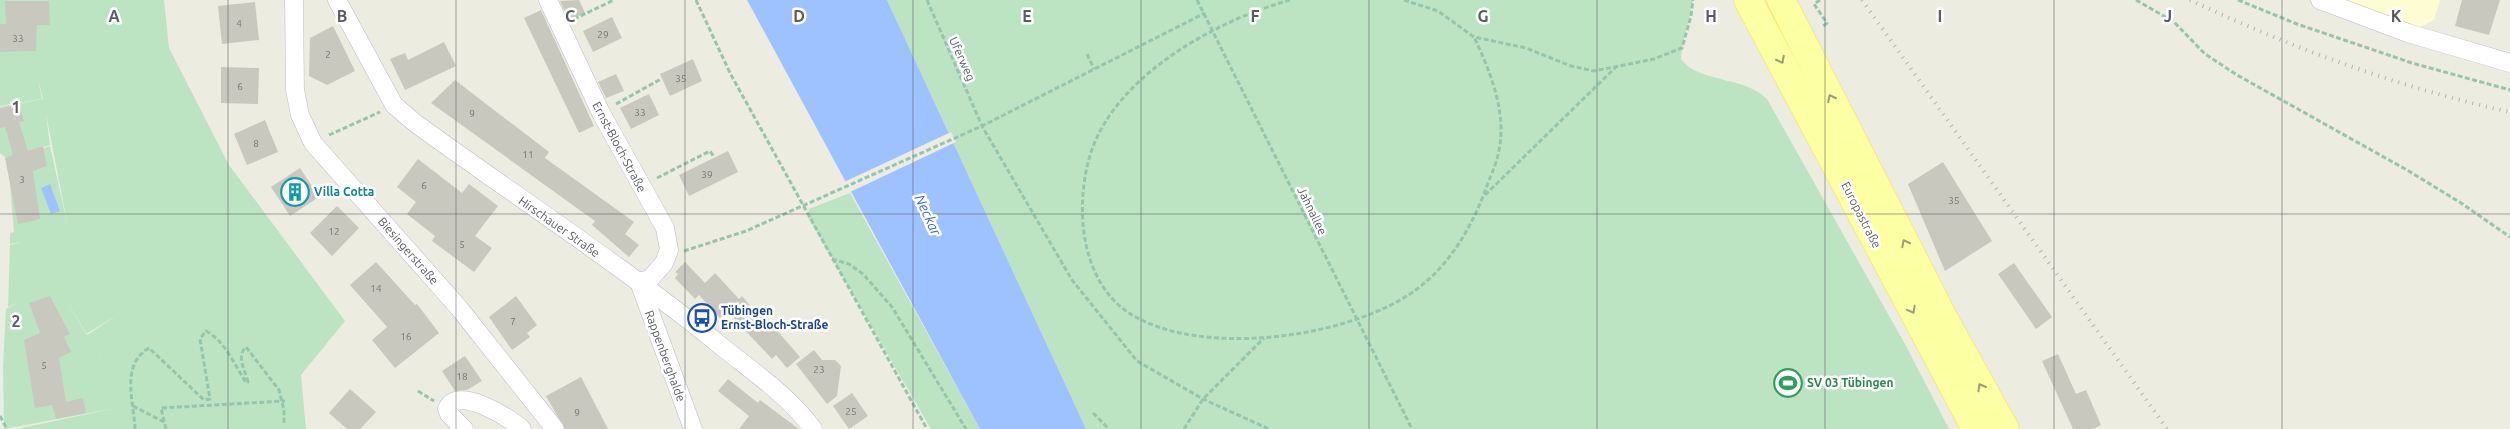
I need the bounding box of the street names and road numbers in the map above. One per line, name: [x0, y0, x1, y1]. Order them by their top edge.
street label: Uferweg: [947, 35, 978, 83]
street label: Ernst-Bloch-Straße: [590, 99, 649, 194]
street label: Europastraße: [1839, 179, 1884, 250]
street label: Jahnallee: [1295, 185, 1330, 237]
street label: Hirschauer Straße: [516, 194, 602, 259]
street label: Biesingerstraße: [376, 214, 441, 287]
street label: Rappenberghalde: [643, 308, 688, 403]

